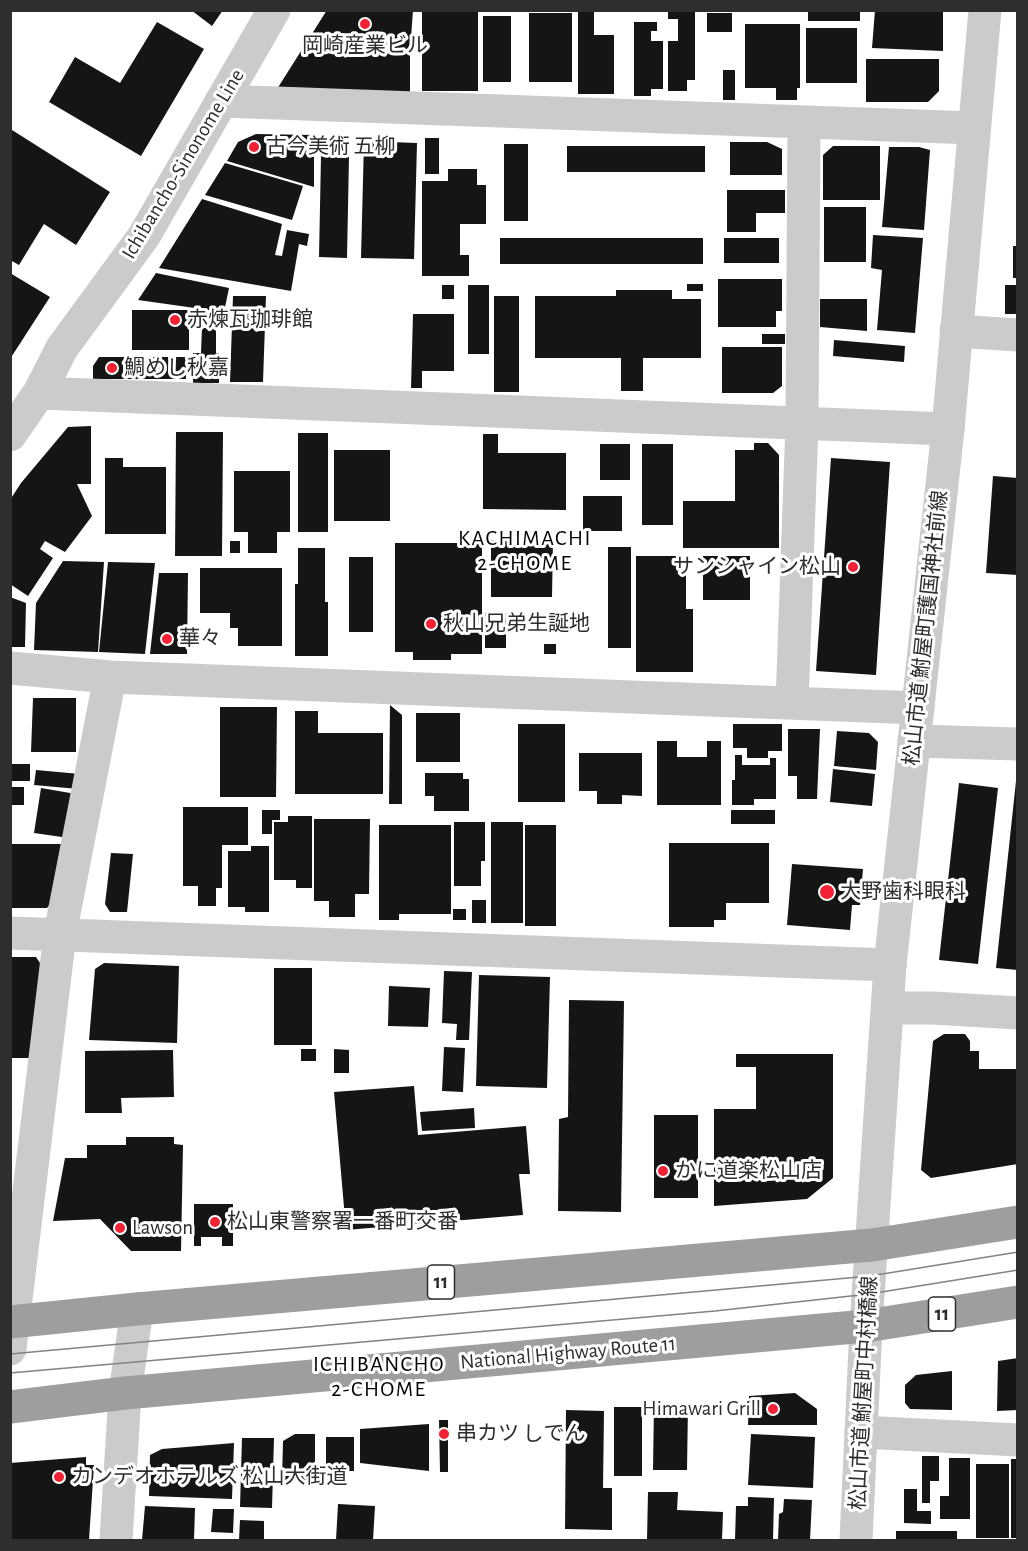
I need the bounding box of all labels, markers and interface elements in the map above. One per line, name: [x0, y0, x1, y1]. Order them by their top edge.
marker: 岡崎産業ビル: [358, 17, 372, 31]
place label: 岡崎産業ビル: [302, 33, 428, 59]
street label: Ichibancho-Sinonome Line: [116, 64, 250, 264]
place label: 古今美術 五柳: [266, 134, 395, 160]
marker: 古今美術 五柳: [247, 140, 261, 154]
place label: 赤煉瓦珈琲館: [187, 307, 313, 333]
marker: 赤煉瓦珈琲館: [168, 313, 182, 327]
place label: 鯛めし秋嘉: [124, 355, 229, 381]
marker: 鯛めし秋嘉: [105, 361, 119, 375]
street label: 松山市道 鮒屋町護国神社前線: [899, 489, 953, 767]
district label: KACHIMACHI 2-CHOME: [458, 525, 592, 576]
place label: サンシャイン松山: [673, 554, 841, 580]
marker: サンシャイン松山: [846, 560, 860, 574]
place label: 秋山兄弟生誕地: [443, 611, 590, 637]
marker: 秋山兄弟生誕地: [424, 617, 438, 631]
place label: 華々: [179, 626, 221, 652]
marker: 華々: [160, 632, 174, 646]
place label: 大野歯科眼科: [840, 879, 966, 905]
marker: 大野歯科眼科: [818, 883, 836, 901]
place label: かに道楽松山店: [675, 1158, 822, 1184]
marker: かに道楽松山店: [656, 1164, 670, 1178]
place label: 松山東警察署一番町交番: [227, 1209, 458, 1235]
place label: Lawson: [132, 1215, 193, 1241]
marker: 松山東警察署一番町交番: [208, 1215, 222, 1229]
marker: Lawson: [113, 1221, 127, 1235]
road number: 11: [428, 1265, 454, 1299]
street label: 松山市道 鮒屋町中村橋線: [845, 1275, 883, 1511]
road number: 11: [928, 1297, 956, 1331]
street label: National Highway Route 11: [459, 1331, 677, 1375]
district label: ICHIBANCHO 2-CHOME: [313, 1351, 445, 1402]
place label: Himawari Grill: [642, 1396, 761, 1422]
marker: Himawari Grill: [766, 1402, 780, 1416]
place label: 串カツ しでん: [456, 1421, 585, 1447]
marker: 串カツ しでん: [437, 1427, 451, 1441]
place label: カンデオホテルズ 松山大街道: [71, 1464, 347, 1490]
marker: カンデオホテルズ 松山大街道: [52, 1470, 66, 1484]

